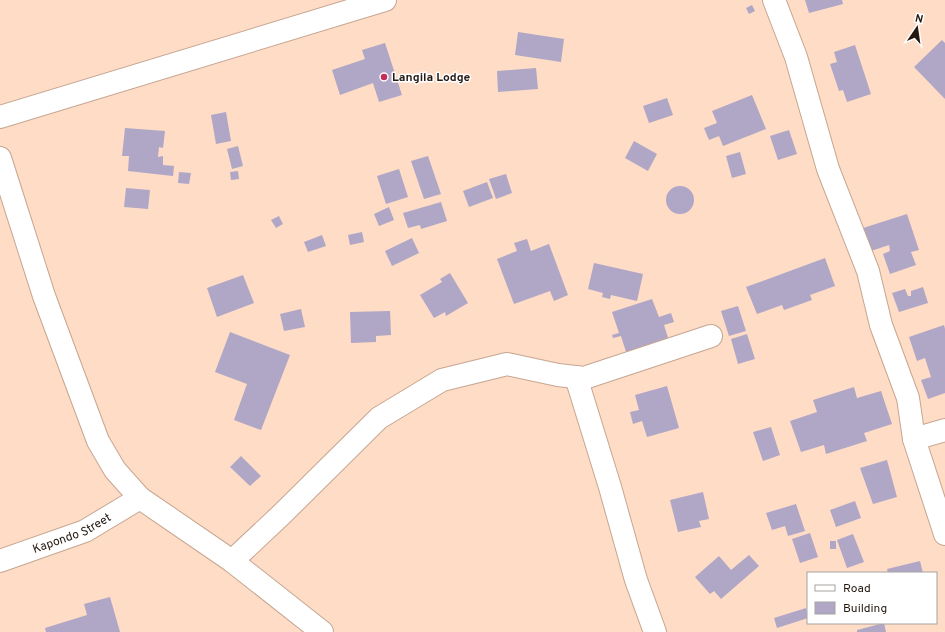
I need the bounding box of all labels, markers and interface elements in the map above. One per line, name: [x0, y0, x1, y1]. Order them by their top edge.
north arrow: [897, 8, 937, 48]
text: N: [914, 12, 924, 27]
place label: Langila Lodge: [392, 70, 471, 86]
marker: Langila Lodge: [379, 72, 389, 82]
street label: Kapondo Street: [31, 510, 114, 558]
legend: [807, 572, 937, 624]
text: Road: [843, 581, 871, 597]
text: Building: [843, 601, 887, 617]

